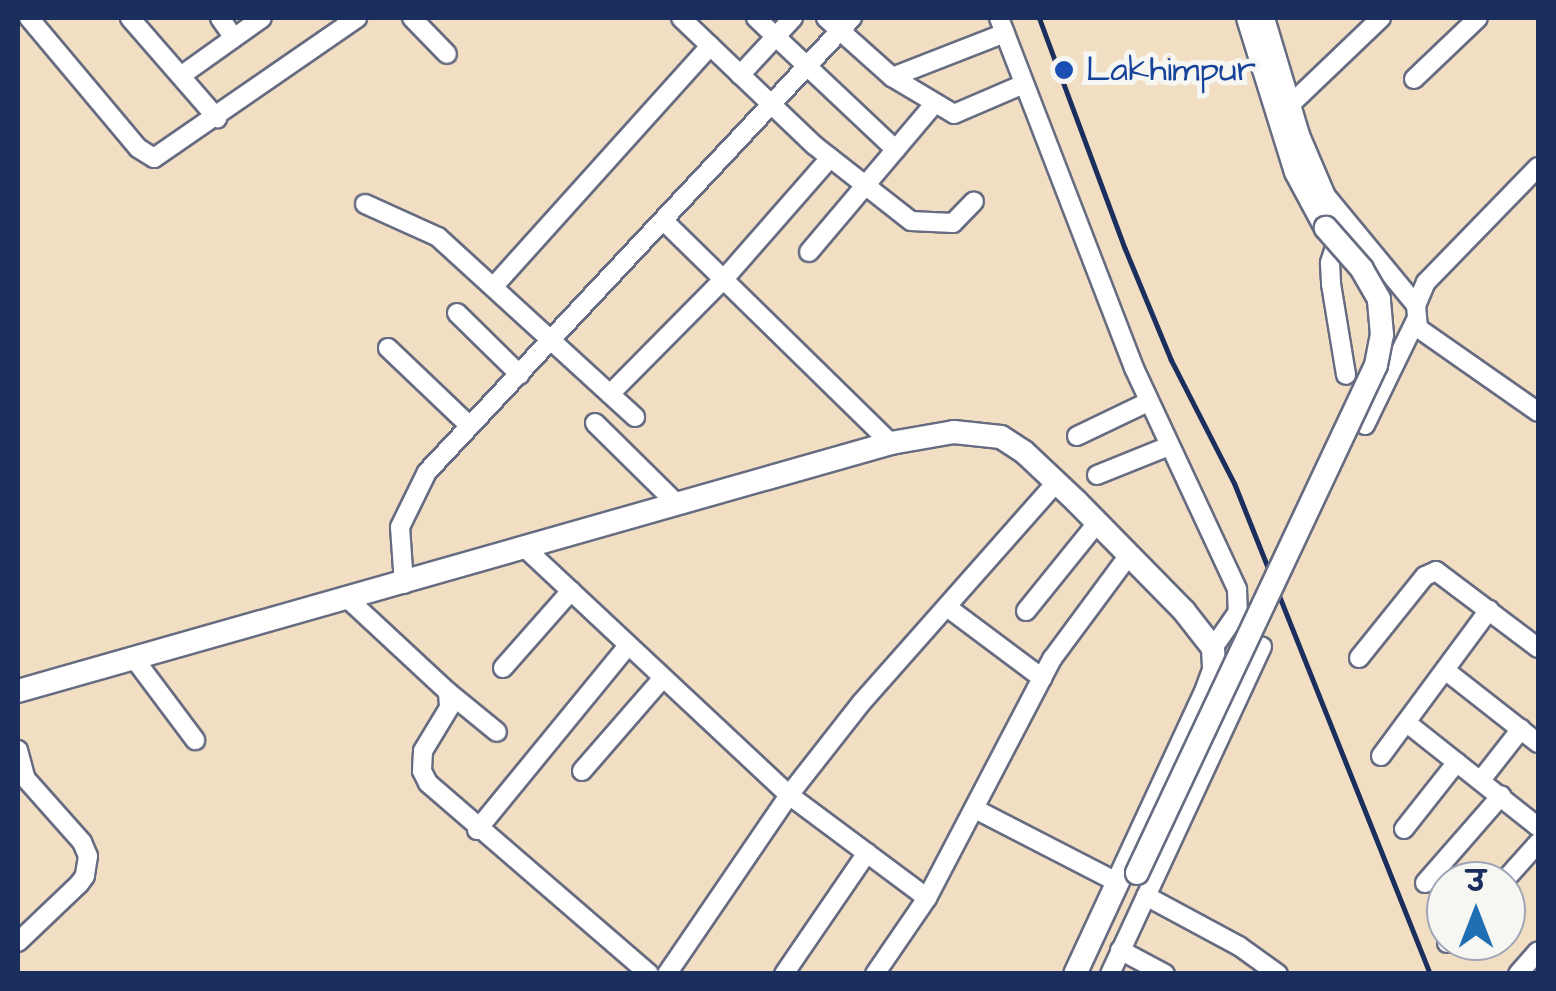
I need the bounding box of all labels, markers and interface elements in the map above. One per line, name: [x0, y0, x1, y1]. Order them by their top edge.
place label: Lakhimpur: [1086, 49, 1256, 91]
marker: Lakhimpur: [1051, 57, 1077, 83]
north arrow: [1426, 861, 1526, 961]
text: उ: [1467, 863, 1485, 902]

